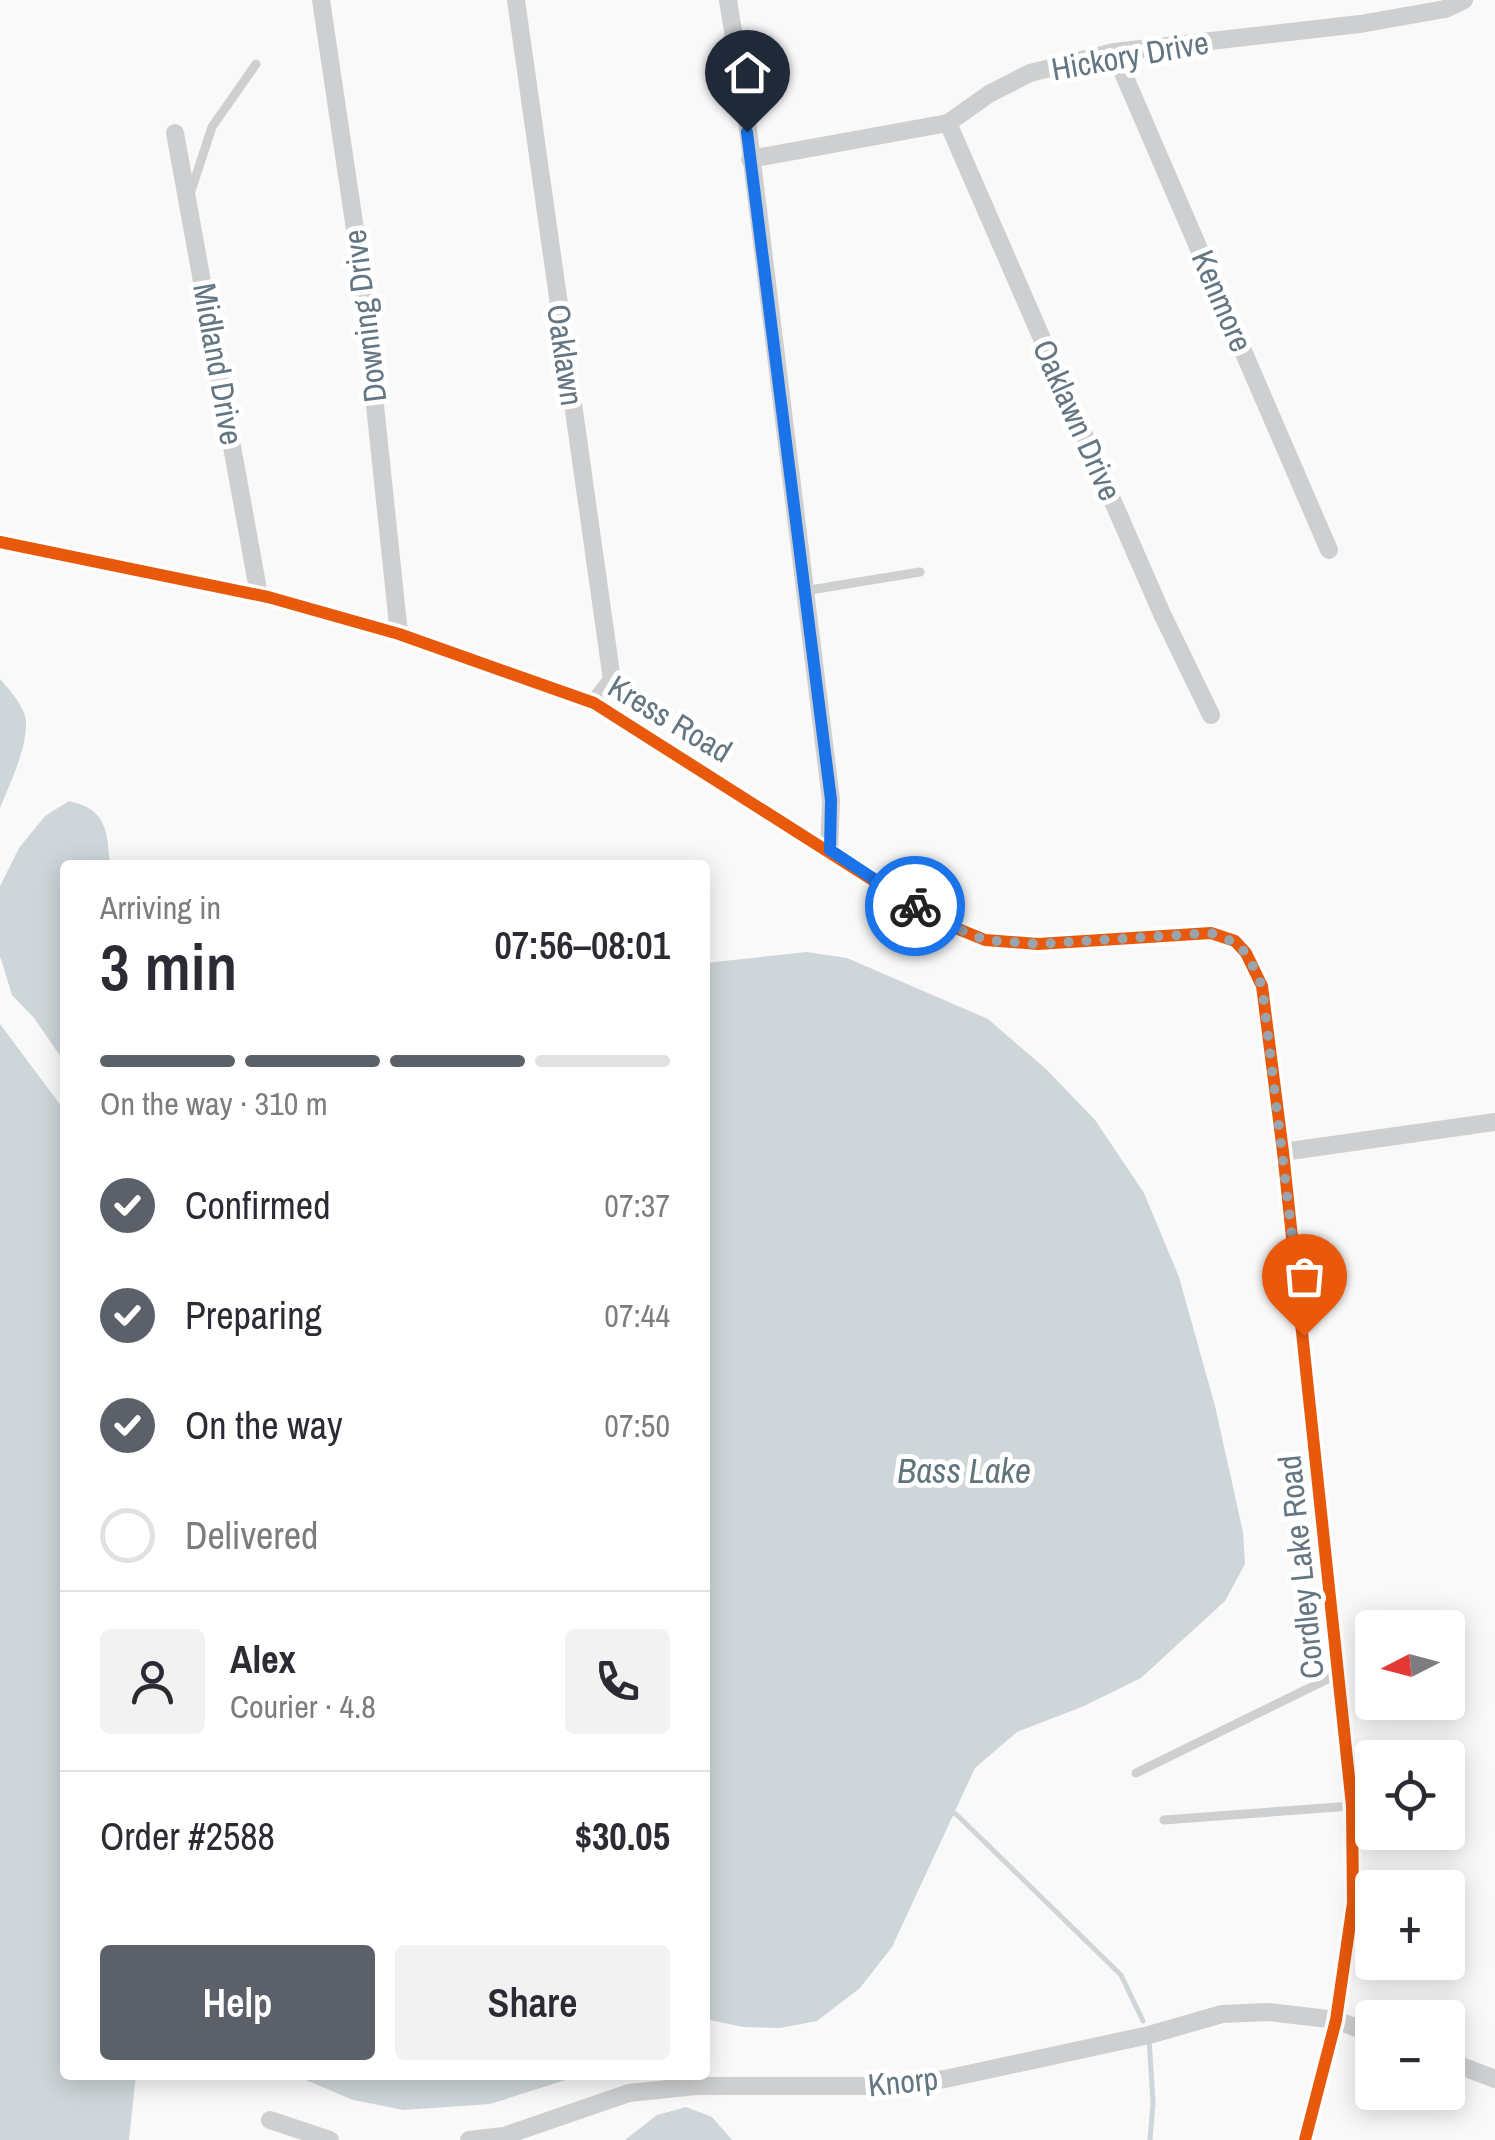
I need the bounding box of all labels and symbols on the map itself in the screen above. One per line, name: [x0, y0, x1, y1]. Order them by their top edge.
street label: Hickory Drive: [1048, 21, 1212, 90]
pin: [705, 30, 790, 133]
street label: Downing Drive: [333, 227, 396, 405]
street label: Kenmore: [1182, 243, 1263, 358]
street label: Midland Drive: [183, 280, 254, 448]
street label: Oaklawn: [537, 301, 594, 408]
street label: Oaklawn Drive: [1023, 332, 1132, 507]
street label: Kress Road: [600, 665, 740, 772]
courier: [865, 856, 965, 956]
pin: [1262, 1234, 1347, 1337]
water label: Bass Lake: [897, 1447, 1031, 1494]
street label: Cordley Lake Road: [1267, 1453, 1334, 1681]
north arrow: [1355, 1610, 1465, 1720]
street label: Knorp: [866, 2056, 940, 2107]

